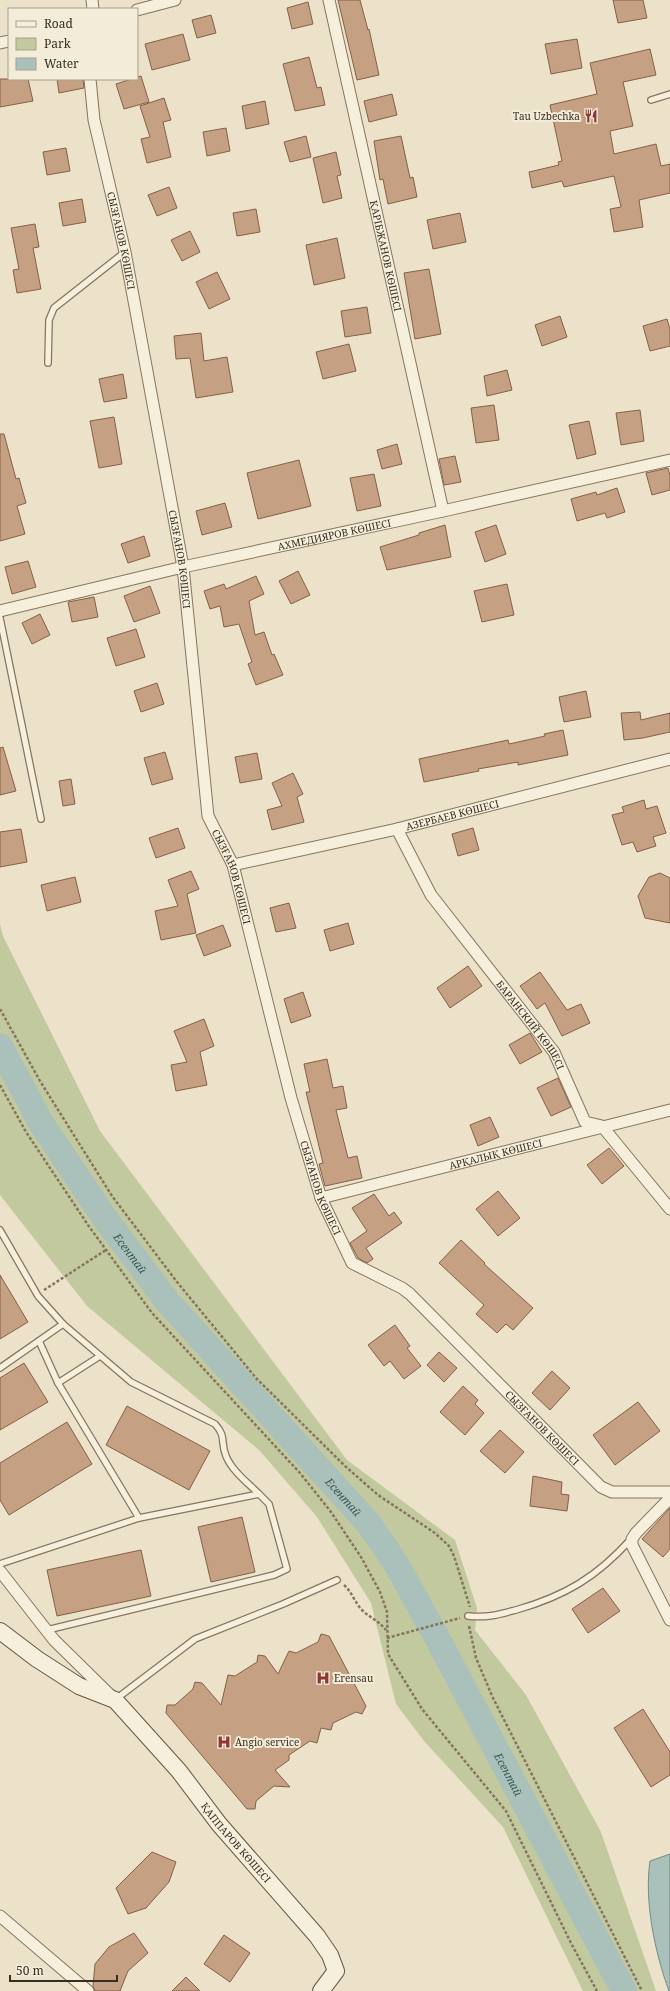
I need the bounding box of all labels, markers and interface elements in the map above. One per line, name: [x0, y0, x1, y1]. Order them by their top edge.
legend: [8, 8, 138, 80]
text: Road: [44, 15, 74, 32]
text: Park: [44, 35, 72, 52]
text: Water: [44, 55, 79, 72]
restaurant icon: Tau Uzbechka: [583, 108, 599, 124]
place label: Tau Uzbechka: [513, 109, 580, 123]
street label: СЫЗҒАНОВ КӨШЕСІ: [104, 190, 139, 291]
street label: ҚАРІБЖАНОВ КӨШЕСІ: [367, 199, 405, 313]
street label: СЫЗҒАНОВ КӨШЕСІ: [166, 509, 194, 610]
street label: АХМЕДИЯРОВ КӨШЕСІ: [276, 515, 393, 553]
street label: АЗЕРБАЕВ КӨШЕСІ: [404, 796, 501, 833]
street label: СЫЗҒАНОВ КӨШЕСІ: [209, 827, 254, 926]
street label: БАРАНСКИЙ КӨШЕСІ: [493, 977, 568, 1072]
street label: АРҚАЛЫҚ КӨШЕСІ: [448, 1135, 544, 1172]
street label: СЫЗҒАНОВ КӨШЕСІ: [297, 1139, 345, 1237]
water label: Есентай: [110, 1229, 151, 1276]
street label: СЫЗҒАНОВ КӨШЕСІ: [502, 1387, 583, 1468]
water label: Есентай: [322, 1473, 366, 1519]
hospital icon: Erensau: [315, 1670, 331, 1686]
place label: Erensau: [334, 1671, 374, 1685]
hospital icon: Angio service: [216, 1734, 232, 1750]
place label: Angio service: [235, 1735, 299, 1749]
water label: Есентай: [491, 1749, 527, 1799]
street label: ҚАППАРОВ КӨШЕСІ: [198, 1799, 274, 1886]
scale bar: [10, 1957, 117, 1983]
text: 50 m: [16, 1962, 44, 1979]

